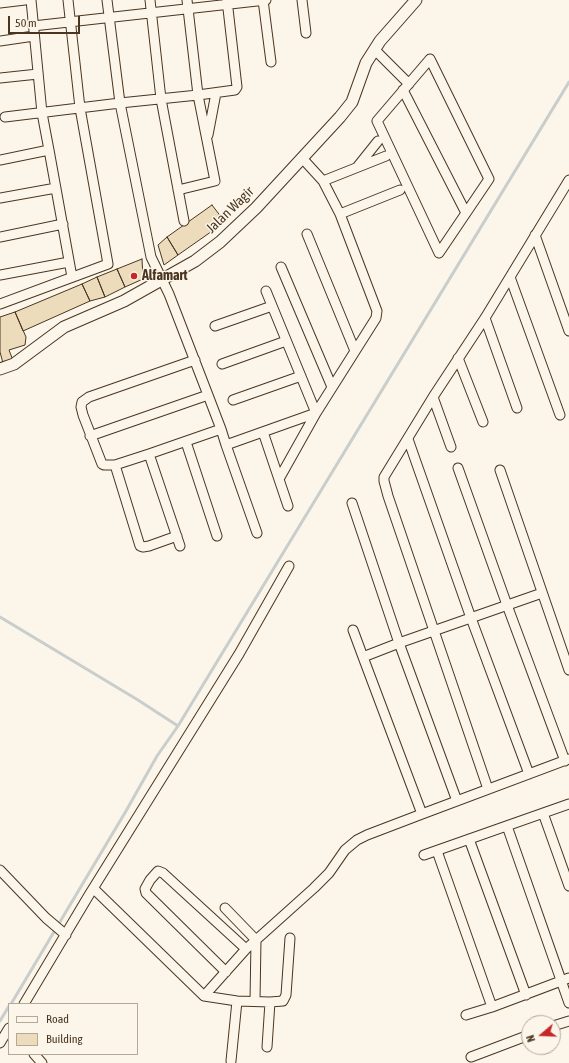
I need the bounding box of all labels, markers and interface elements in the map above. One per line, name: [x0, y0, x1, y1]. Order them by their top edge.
scale bar: [10, 8, 82, 34]
text: 50 m: [15, 16, 37, 30]
street label: Jalan Wagir: [203, 183, 257, 237]
place label: Alfamart: [142, 268, 188, 284]
marker: Alfamart: [129, 271, 139, 281]
legend: [8, 1003, 138, 1055]
text: Road: [46, 1012, 69, 1026]
north arrow: [521, 1015, 561, 1055]
text: Building: [46, 1032, 83, 1046]
text: N: [524, 1034, 537, 1044]

